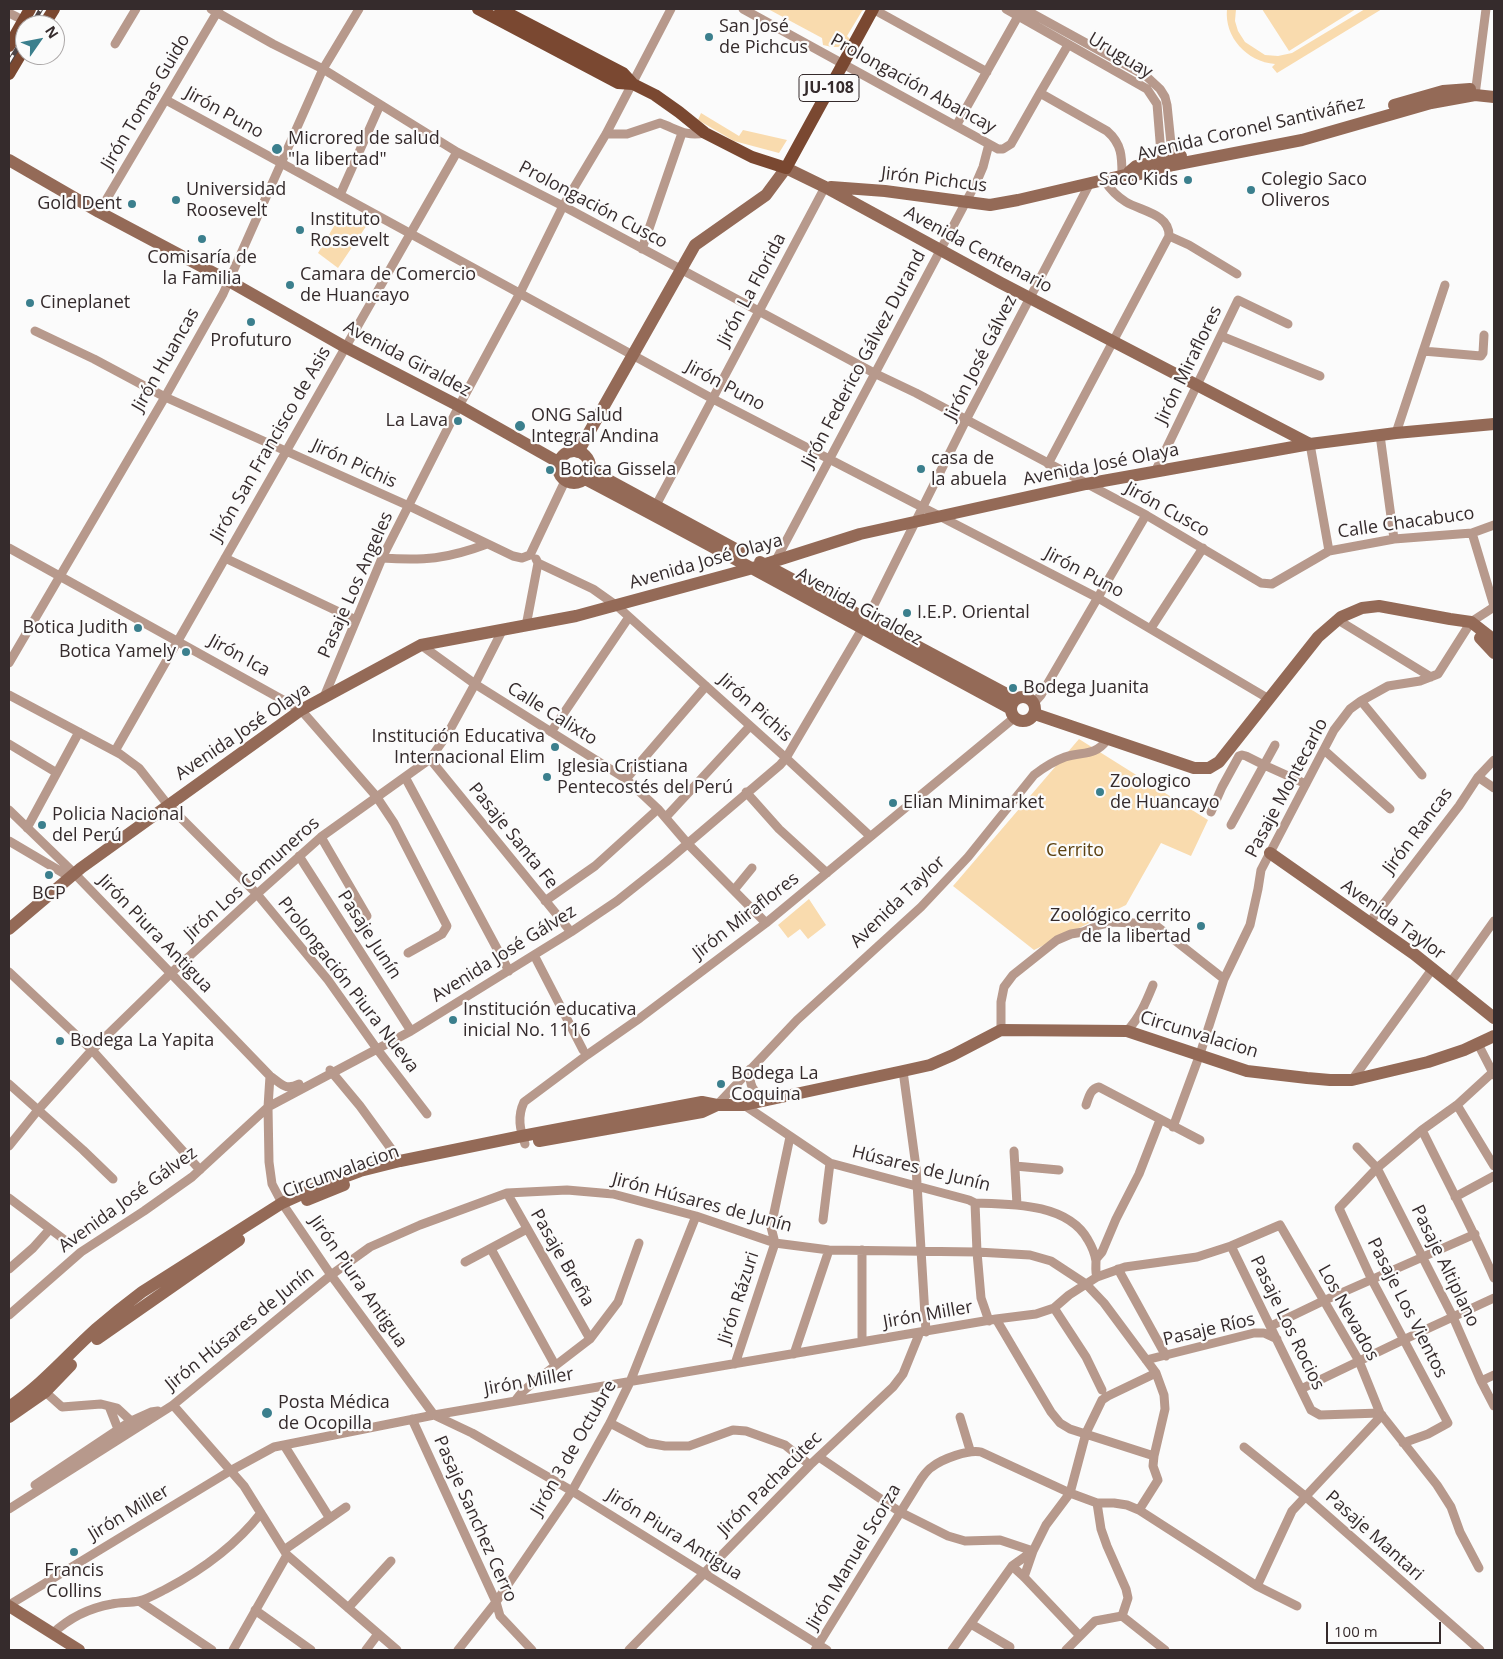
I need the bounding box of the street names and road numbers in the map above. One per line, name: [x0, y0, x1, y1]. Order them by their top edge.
street label: Uruguay: [1084, 28, 1156, 84]
street label: Prolongación Abancay: [826, 29, 1000, 139]
street label: Jirón Tomas Guido: [97, 30, 195, 174]
road number: JU-108: [799, 75, 859, 102]
street label: Jirón Puno: [181, 82, 267, 144]
street label: Avenida Coronel Santiváñez: [1135, 92, 1367, 166]
street label: Prolongación Cusco: [515, 157, 671, 253]
street label: Jirón Pichcus: [880, 163, 988, 197]
street label: Avenida Centenario: [900, 202, 1056, 298]
street label: Jirón La Florida: [713, 230, 791, 350]
street label: Jirón Federico Gálvez Durand: [797, 247, 931, 471]
street label: Jirón José Gálvez: [940, 292, 1022, 424]
street label: Jirón Miraflores: [1151, 302, 1227, 428]
street label: Jirón Huancas: [128, 304, 204, 416]
street label: Avenida Giraldez: [340, 316, 474, 402]
street label: Jirón San Francisco de Asis: [206, 343, 336, 545]
street label: Jirón Puno: [682, 356, 768, 416]
street label: Jirón Pichis: [308, 435, 400, 493]
street label: Avenida José Olaya: [1021, 439, 1181, 491]
street label: Jirón Cusco: [1121, 478, 1213, 542]
street label: Calle Chacabuco: [1336, 503, 1476, 543]
street label: Pasaje Los Angeles: [314, 509, 398, 661]
street label: Avenida José Olaya: [627, 530, 785, 594]
street label: Jirón Puno: [1041, 543, 1127, 603]
street label: Avenida Giraldez: [792, 563, 926, 651]
street label: Jirón Ica: [204, 630, 274, 682]
street label: Jirón Pichis: [714, 669, 796, 747]
street label: Calle Calixto: [503, 678, 601, 750]
street label: Avenida José Olaya: [171, 679, 315, 785]
street label: Pasaje Montecarlo: [1241, 715, 1333, 861]
street label: Pasaje Santa Fe: [464, 779, 562, 893]
street label: Jirón Rancas: [1378, 784, 1458, 878]
street label: Jirón Los Comuneros: [180, 813, 324, 945]
street label: Avenida Taylor: [846, 851, 950, 953]
street label: Jirón Miraflores: [689, 868, 803, 964]
street label: Jirón Piura Antigua: [93, 870, 217, 998]
street label: Avenida Taylor: [1337, 875, 1449, 965]
street label: Pasaje Junín: [332, 887, 406, 983]
street label: Prolongación Piura Nueva: [273, 893, 423, 1077]
street label: Avenida José Gálvez: [428, 901, 580, 1007]
street label: Circunvalacion: [1137, 1007, 1261, 1063]
street label: Circunvalacion: [280, 1141, 402, 1203]
street label: Húsares de Junín: [850, 1141, 992, 1197]
street label: Avenida José Gálvez: [55, 1142, 201, 1258]
street label: Jirón Húsares de Junín: [610, 1169, 794, 1237]
street label: Pasaje Altiplano: [1406, 1201, 1484, 1331]
street label: Pasaje Breña: [525, 1205, 599, 1311]
street label: Jirón Piura Antigua: [304, 1212, 412, 1352]
street label: Pasaje Los Vientos: [1362, 1234, 1452, 1382]
street label: Jirón Rázuri: [714, 1249, 764, 1347]
street label: Pasaje Los Rocios: [1245, 1252, 1329, 1394]
street label: Los Nevados: [1313, 1261, 1383, 1365]
street label: Jirón Húsares de Junín: [161, 1262, 319, 1396]
street label: Jirón Miller: [882, 1297, 974, 1333]
street label: Pasaje Ríos: [1161, 1309, 1257, 1351]
street label: Jirón Miller: [483, 1364, 575, 1400]
street label: Jirón 3 de Octubre: [526, 1377, 622, 1519]
street label: Jirón Pachacútec: [713, 1427, 827, 1541]
street label: Pasaje Sanchez Cerro: [429, 1433, 521, 1605]
street label: Jirón Miller: [85, 1480, 173, 1546]
street label: Jirón Manuel Scorza: [802, 1480, 906, 1634]
street label: Jirón Piura Antigua: [602, 1485, 746, 1585]
street label: Pasaje Mantari: [1321, 1486, 1427, 1586]

